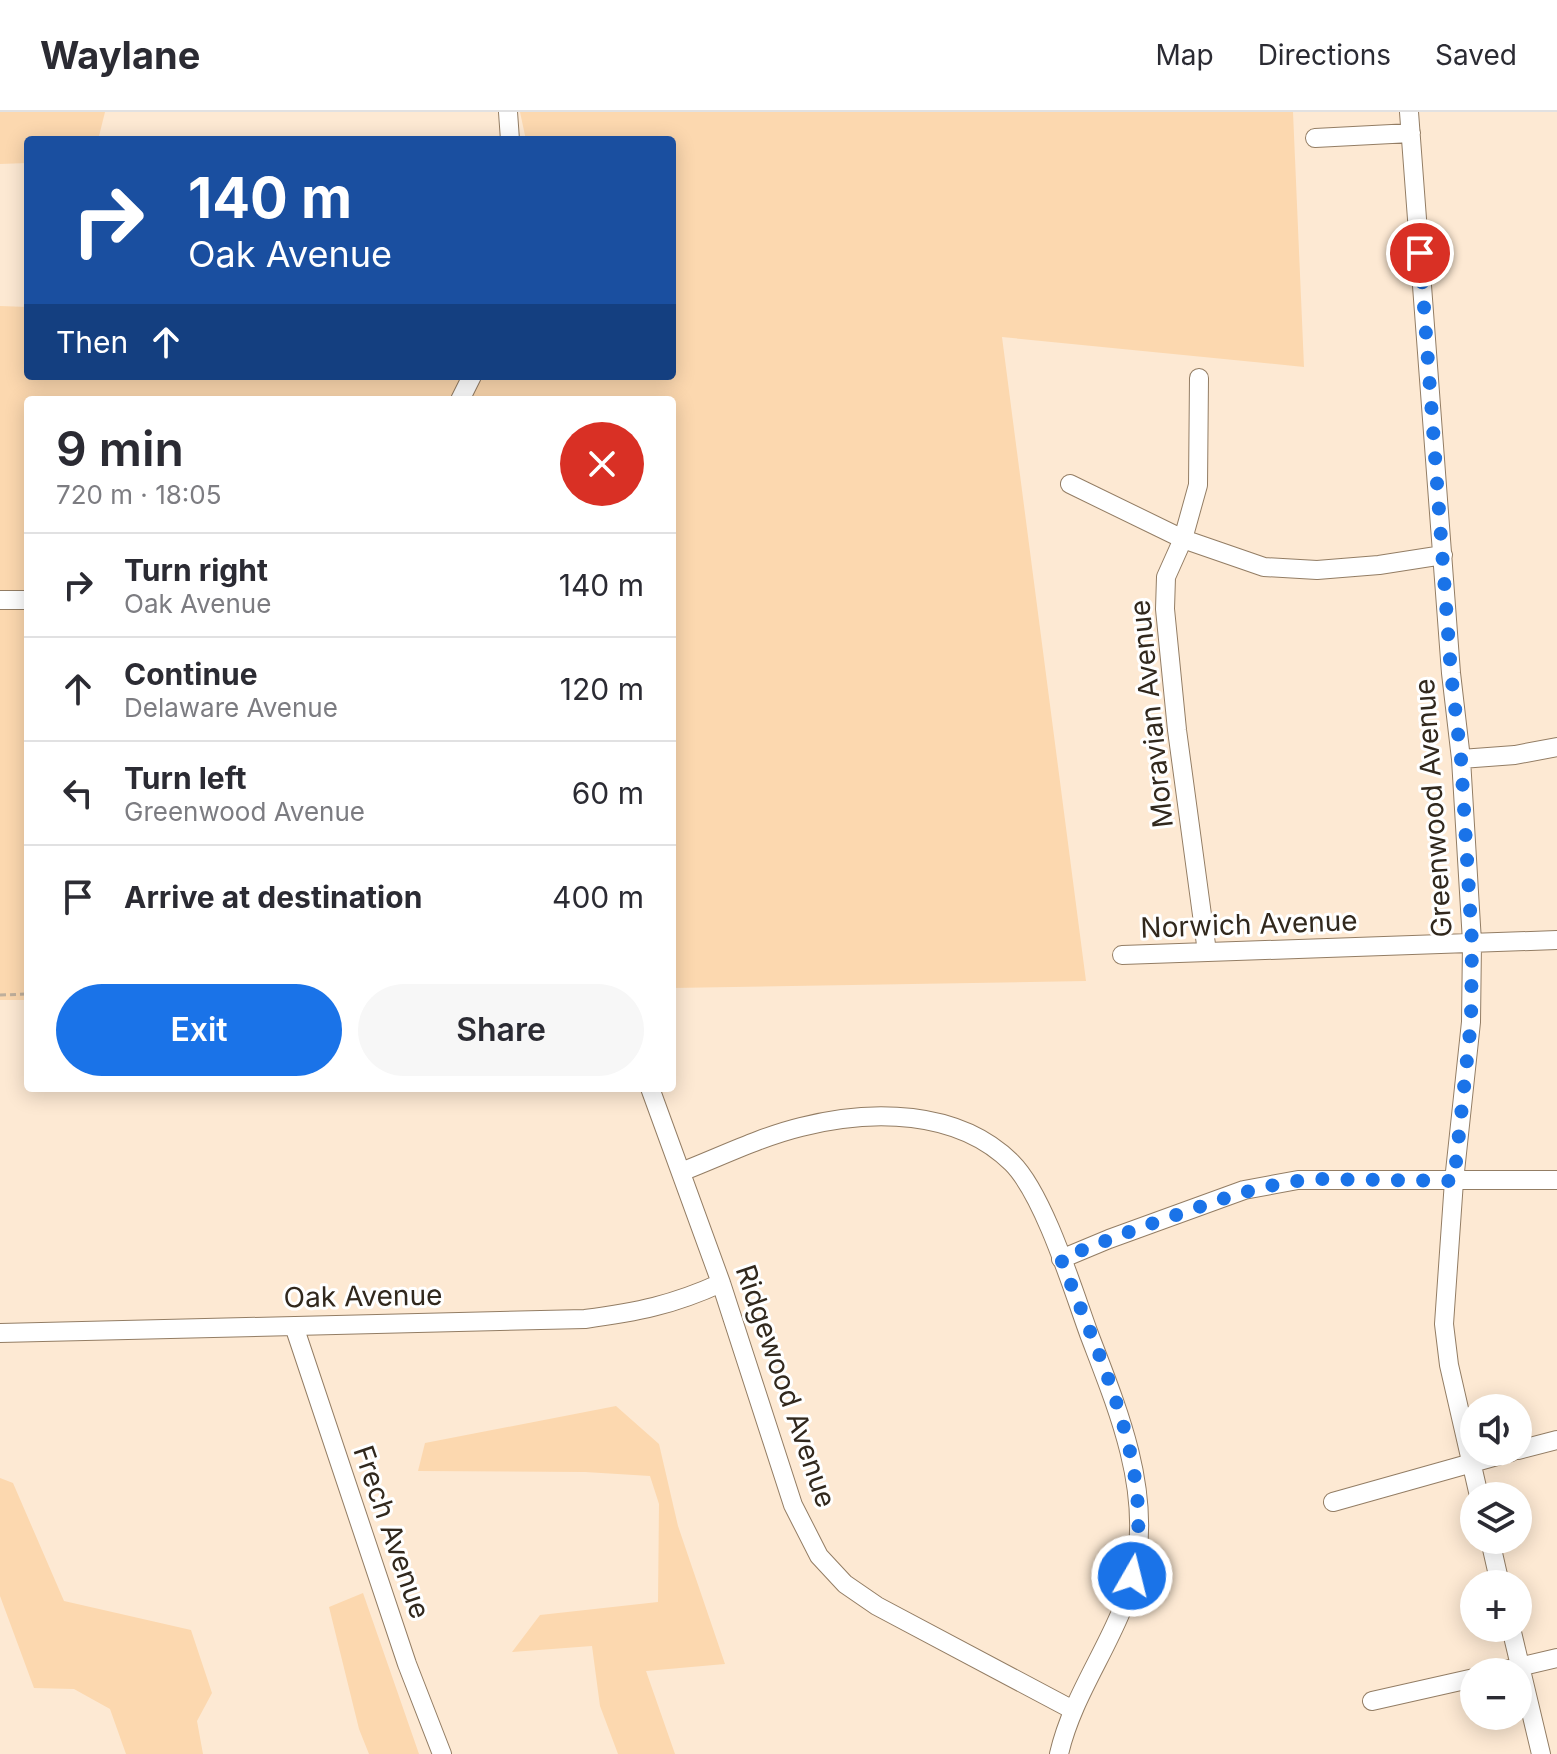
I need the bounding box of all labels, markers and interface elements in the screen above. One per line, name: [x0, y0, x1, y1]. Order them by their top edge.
text: Waylane: [40, 32, 200, 78]
text: Map: [1155, 38, 1214, 72]
text: Directions: [1258, 38, 1391, 72]
text: Saved: [1435, 38, 1517, 72]
text: 140 m: [188, 164, 352, 232]
icon: right: [56, 168, 160, 272]
pin: [1386, 219, 1454, 287]
icon: arrive: [1398, 231, 1442, 275]
text: Oak Avenue: [188, 232, 392, 276]
icon: ahead: [144, 320, 188, 364]
text: Then: [56, 324, 128, 360]
text: 9 min: [56, 419, 184, 478]
button: close: [560, 422, 644, 506]
text: 720 m · 18:05: [56, 479, 222, 510]
text: Turn right: [124, 552, 268, 588]
icon: right: [56, 563, 100, 607]
text: 140 m: [559, 567, 644, 603]
text: Oak Avenue: [124, 588, 271, 619]
street label: Moravian Avenue: [1122, 598, 1180, 830]
text: Continue: [124, 656, 258, 692]
icon: ahead: [56, 667, 100, 711]
text: 120 m: [560, 671, 644, 707]
street label: Greenwood Avenue: [1407, 677, 1459, 939]
text: Delaware Avenue: [124, 692, 338, 723]
text: Turn left: [124, 760, 246, 796]
icon: left: [56, 771, 100, 815]
text: 60 m: [572, 775, 644, 811]
text: Greenwood Avenue: [124, 796, 365, 827]
icon: arrive: [56, 875, 100, 919]
text: Arrive at destination: [124, 879, 422, 915]
text: 400 m: [552, 879, 644, 915]
street label: Norwich Avenue: [1140, 903, 1358, 945]
button: Exit: [56, 984, 342, 1076]
button: Share: [358, 984, 644, 1076]
street label: Ridgewood Avenue: [729, 1260, 843, 1512]
street label: Oak Avenue: [283, 1278, 443, 1314]
map controls: [1460, 1394, 1532, 1730]
button: sound: [1460, 1394, 1532, 1466]
street label: Frech Avenue: [346, 1441, 438, 1623]
button: layers: [1460, 1482, 1532, 1554]
position arrow: [1090, 1534, 1174, 1618]
button: +: [1460, 1570, 1532, 1642]
button: −: [1460, 1658, 1532, 1730]

